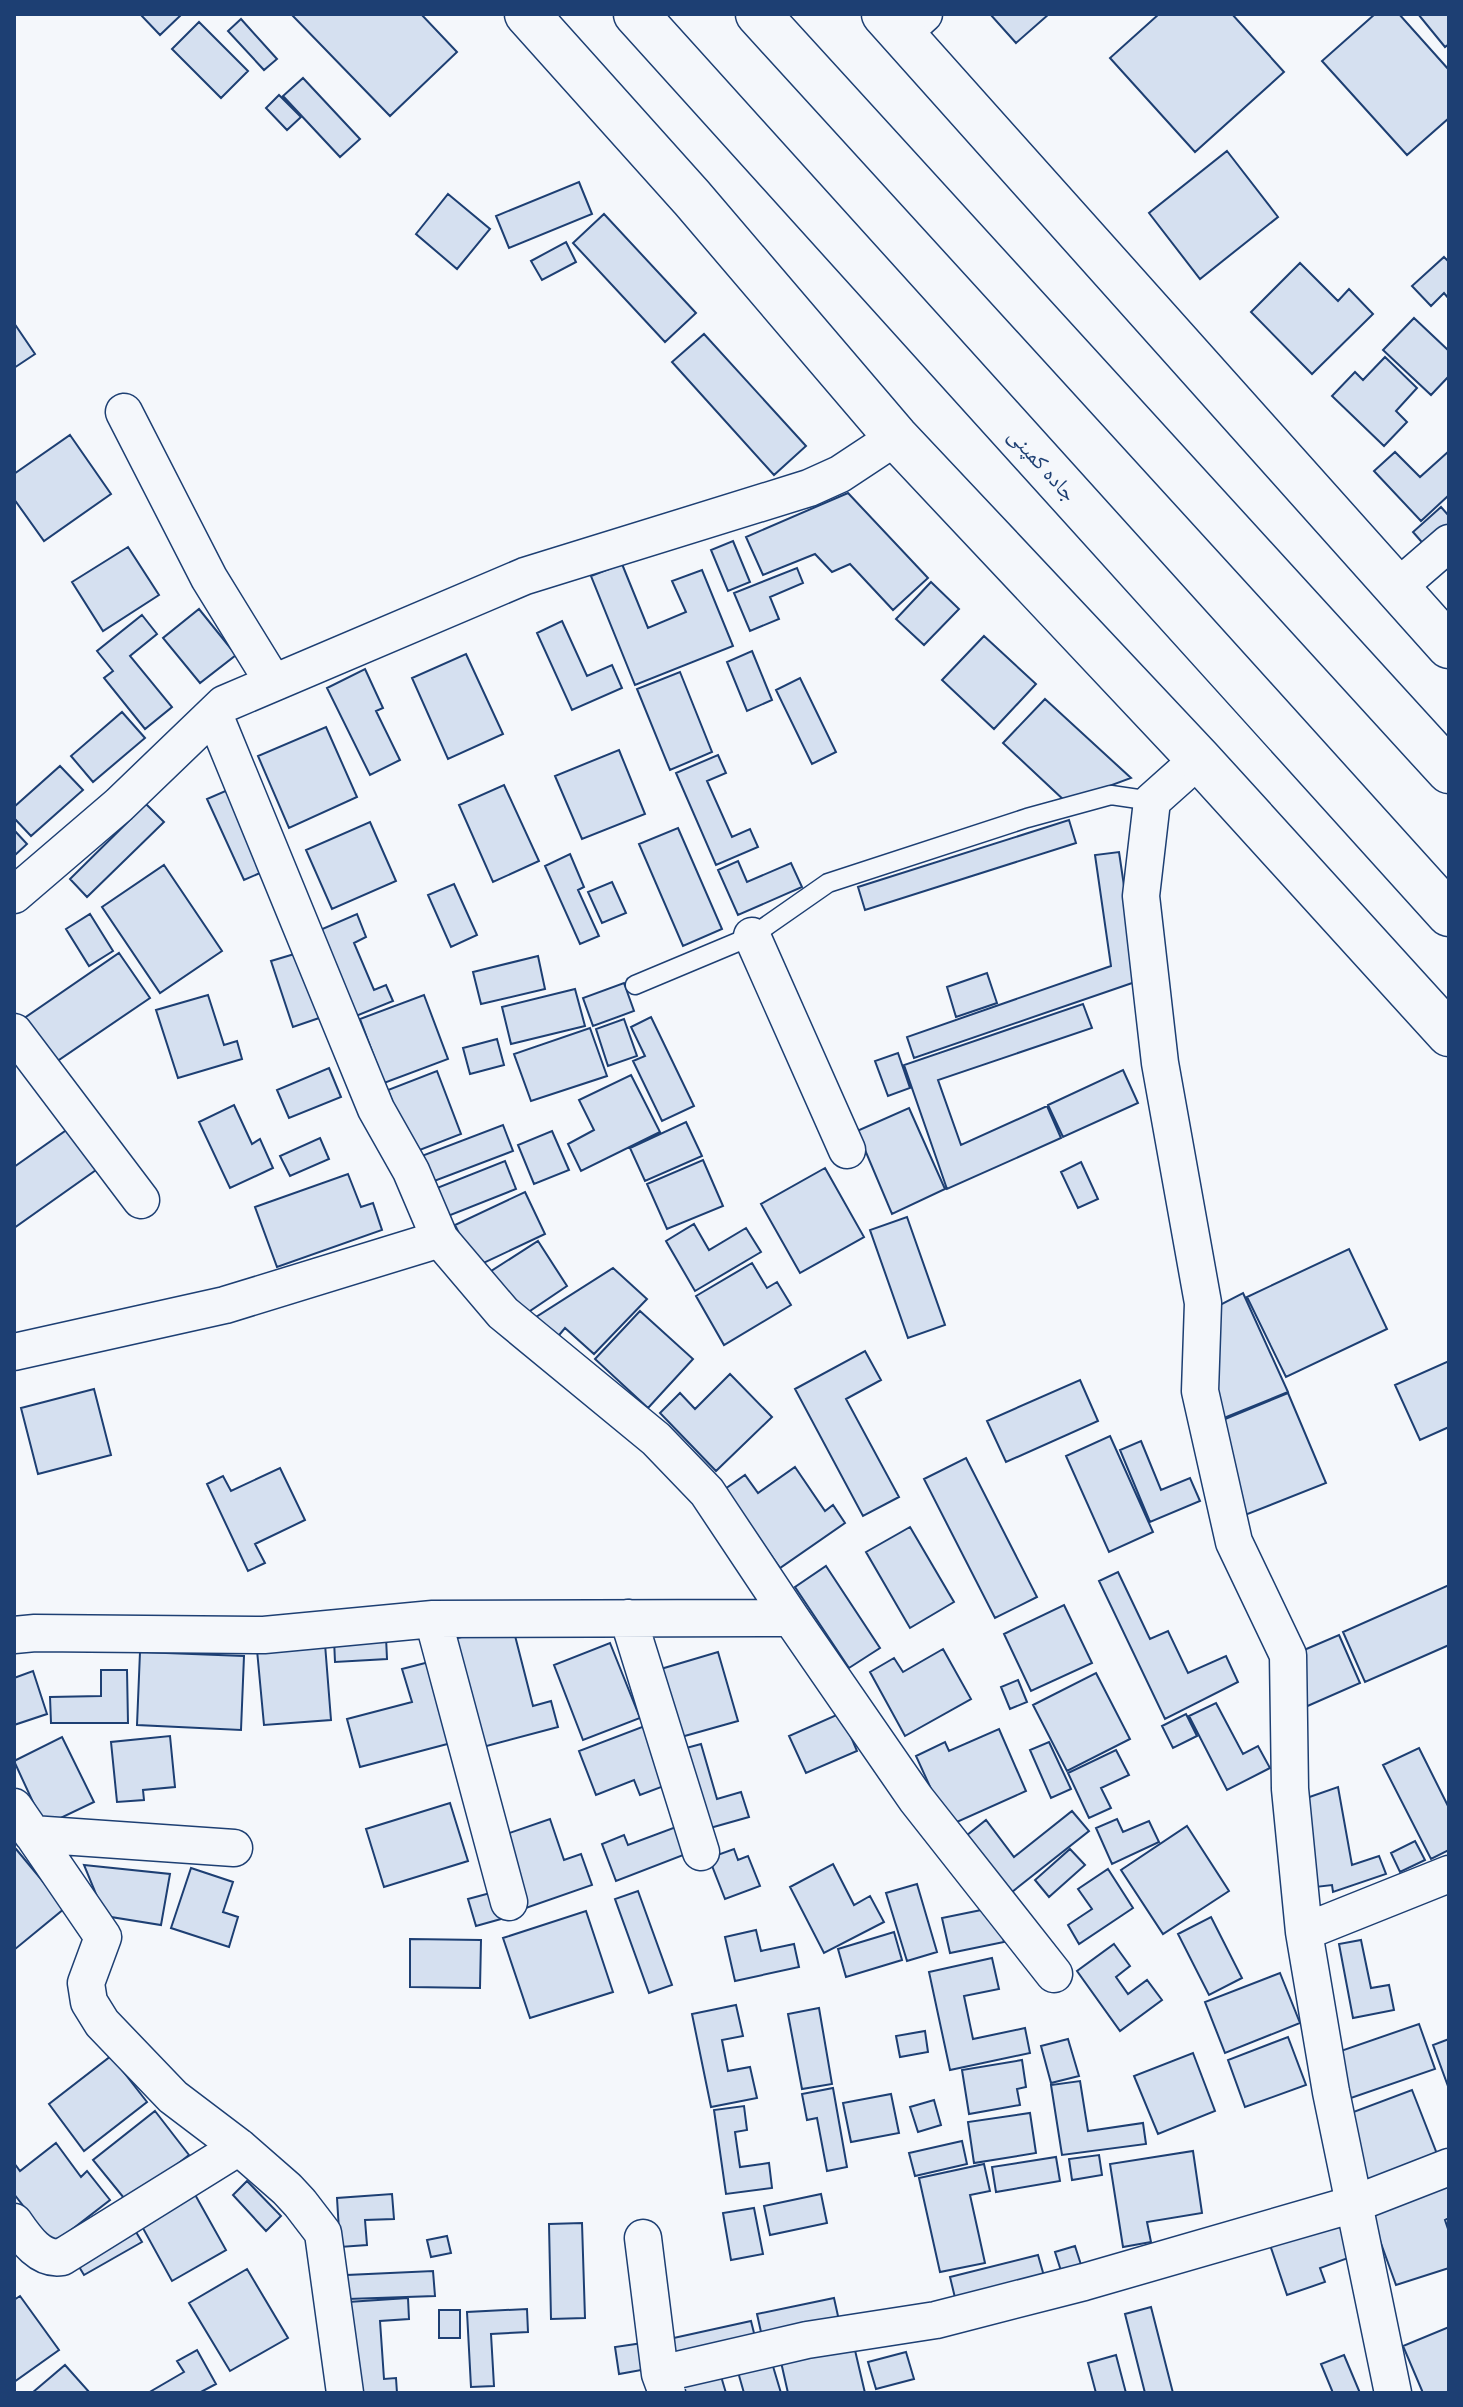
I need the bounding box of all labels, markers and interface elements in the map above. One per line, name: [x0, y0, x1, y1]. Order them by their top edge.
street label: جاده کمپنی: [1000, 419, 1086, 509]

